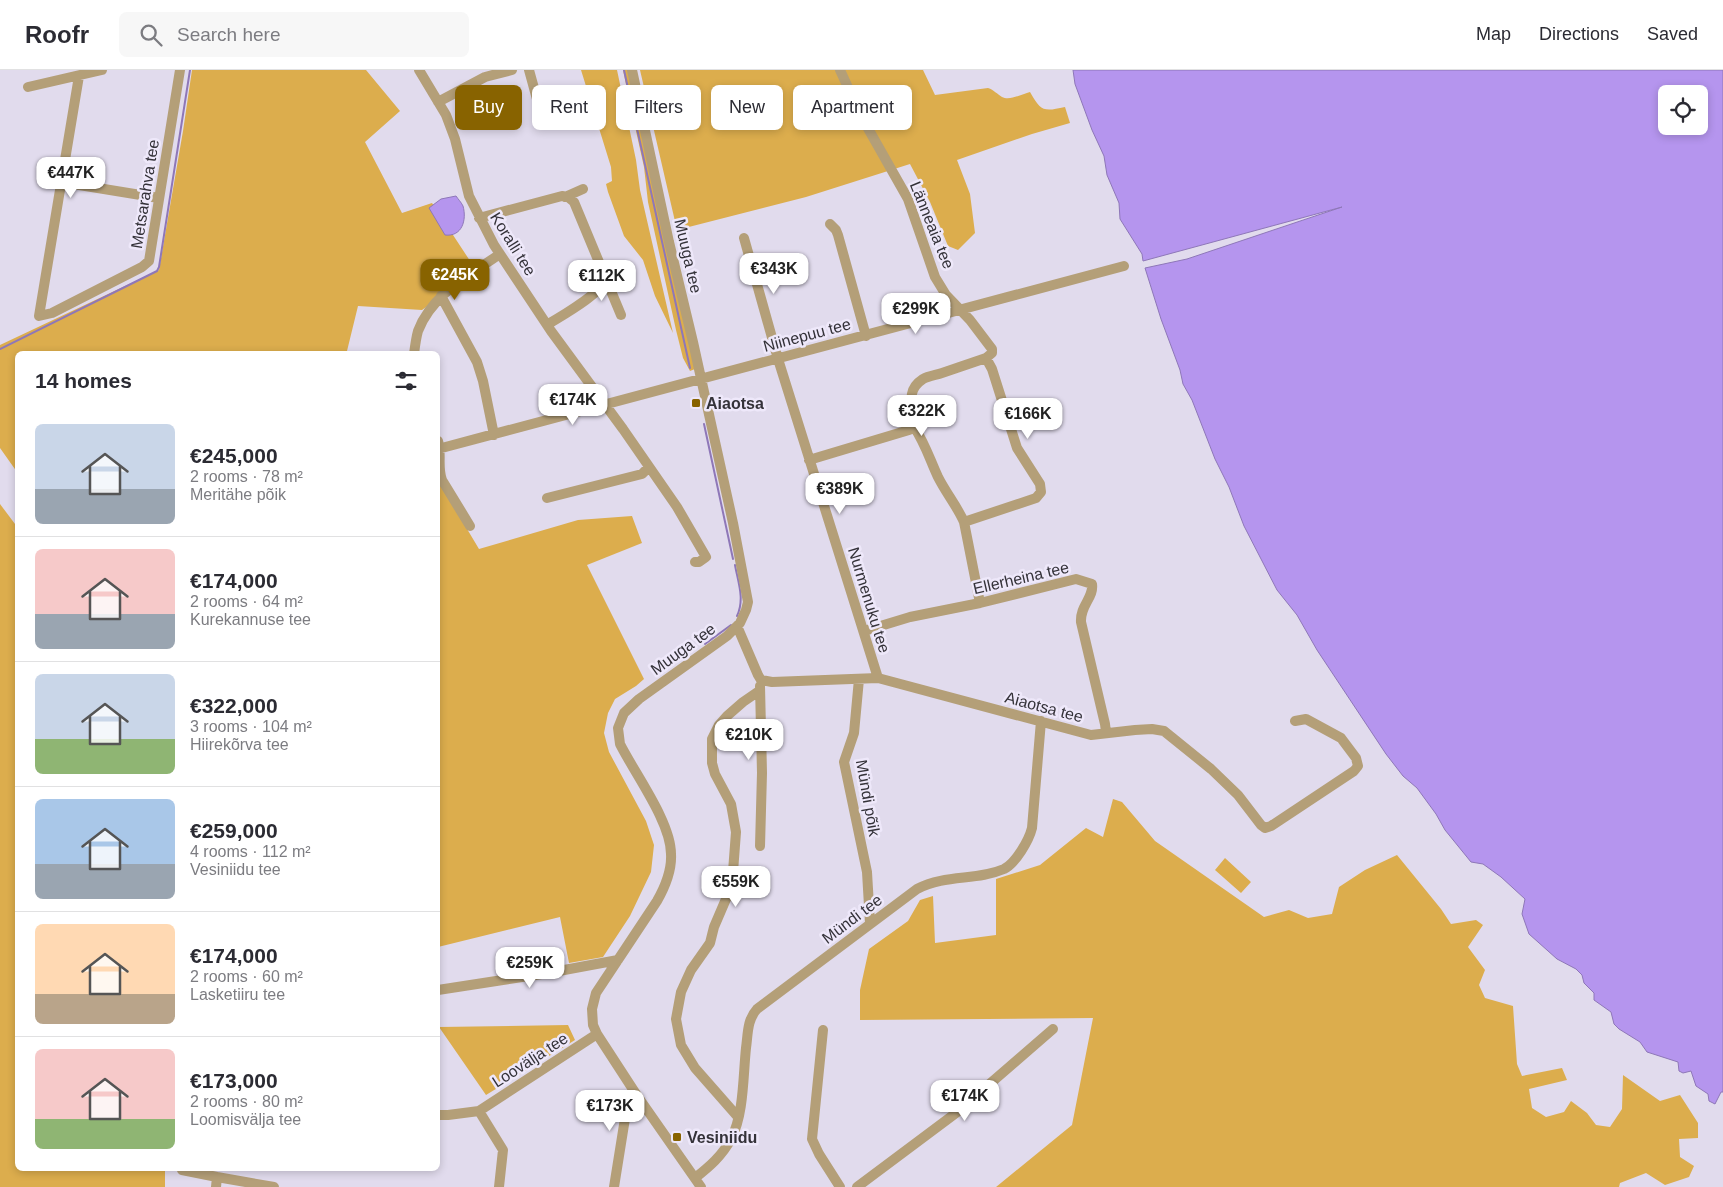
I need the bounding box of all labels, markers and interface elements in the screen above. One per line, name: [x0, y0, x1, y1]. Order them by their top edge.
search box: [119, 12, 469, 57]
text: Roofr: [25, 21, 89, 48]
icon: search: [137, 21, 165, 49]
text: Search here: [177, 24, 281, 45]
text: Map: [1476, 24, 1511, 44]
text: Directions: [1539, 24, 1619, 44]
text: Saved: [1647, 24, 1698, 44]
chip: Buy: [455, 85, 522, 130]
chip: Rent: [532, 85, 606, 130]
chip: Filters: [616, 85, 701, 130]
chip: New: [711, 85, 783, 130]
chip: Apartment: [793, 85, 912, 130]
map controls: [1658, 85, 1708, 135]
button: locate: [1658, 85, 1708, 135]
street label: Metsarahva tee: [128, 138, 162, 250]
pin: €447K: [36, 156, 106, 199]
text: €447K: [47, 164, 95, 181]
street label: Länneaia tee: [907, 179, 957, 271]
street label: Koralli tee: [487, 209, 539, 279]
street label: Muuga tee: [671, 217, 705, 295]
pin: €343K: [739, 252, 809, 295]
pin: €245K: [420, 258, 490, 301]
pin: €112K: [567, 260, 637, 302]
text: €343K: [750, 260, 798, 277]
text: €245K: [431, 266, 479, 283]
text: €112K: [579, 267, 625, 284]
pin: €299K: [881, 292, 951, 335]
text: €299K: [892, 300, 940, 317]
street label: Niinepuu tee: [761, 315, 853, 355]
icon: filters: [392, 367, 420, 395]
text: 14 homes: [35, 369, 132, 392]
pin: €174K: [538, 384, 608, 426]
text: €174K: [549, 391, 597, 408]
pin: €322K: [887, 394, 957, 437]
place label: Aiaotsa: [706, 395, 764, 412]
marker: Aiaotsa: [690, 397, 702, 409]
pin: €166K: [993, 398, 1063, 440]
text: €322K: [898, 402, 946, 419]
text: €166K: [1004, 405, 1052, 422]
icon: home: [75, 444, 135, 504]
text: €245,000: [190, 444, 278, 467]
text: 2 rooms · 78 m²: [190, 468, 303, 485]
pin: €389K: [805, 472, 875, 515]
text: €389K: [816, 480, 864, 497]
text: Meritähe põik: [190, 486, 286, 503]
street label: Nurmenuku tee: [845, 545, 893, 655]
street label: Ellerheina tee: [971, 559, 1071, 597]
icon: home: [75, 569, 135, 629]
text: €174,000: [190, 569, 278, 592]
text: 2 rooms · 64 m²: [190, 593, 303, 610]
text: Kurekannuse tee: [190, 611, 311, 628]
street label: Muuga tee: [647, 620, 719, 678]
street label: Aiaotsa tee: [1003, 688, 1085, 726]
icon: home: [75, 694, 135, 754]
text: €322,000: [190, 694, 278, 717]
text: 3 rooms · 104 m²: [190, 718, 312, 735]
pin: €210K: [714, 718, 784, 761]
text: €210K: [725, 726, 773, 743]
text: Hiirekõrva tee: [190, 736, 289, 753]
street label: Mündi põik: [853, 758, 883, 839]
icon: home: [75, 819, 135, 879]
text: €259,000: [190, 819, 278, 842]
text: 4 rooms · 112 m²: [190, 843, 311, 860]
text: Vesiniidu tee: [190, 861, 281, 878]
pin: €559K: [701, 866, 771, 908]
text: €559K: [712, 873, 760, 890]
street label: Mündi tee: [819, 891, 885, 947]
icon: home: [75, 944, 135, 1004]
text: €174,000: [190, 944, 278, 967]
pin: €259K: [495, 946, 565, 989]
text: €259K: [506, 954, 554, 971]
text: 2 rooms · 60 m²: [190, 968, 303, 985]
text: Lasketiiru tee: [190, 986, 285, 1003]
street label: Loovälja tee: [489, 1029, 571, 1091]
icon: home: [75, 1069, 135, 1129]
text: €173,000: [190, 1069, 278, 1092]
pin: €174K: [930, 1080, 1000, 1122]
text: €174K: [941, 1087, 989, 1104]
pin: €173K: [575, 1090, 645, 1132]
text: 2 rooms · 80 m²: [190, 1093, 303, 1110]
text: €173K: [586, 1097, 634, 1114]
text: Loomisvälja tee: [190, 1111, 301, 1128]
place label: Vesiniidu: [687, 1129, 757, 1146]
marker: Vesiniidu: [671, 1131, 683, 1143]

